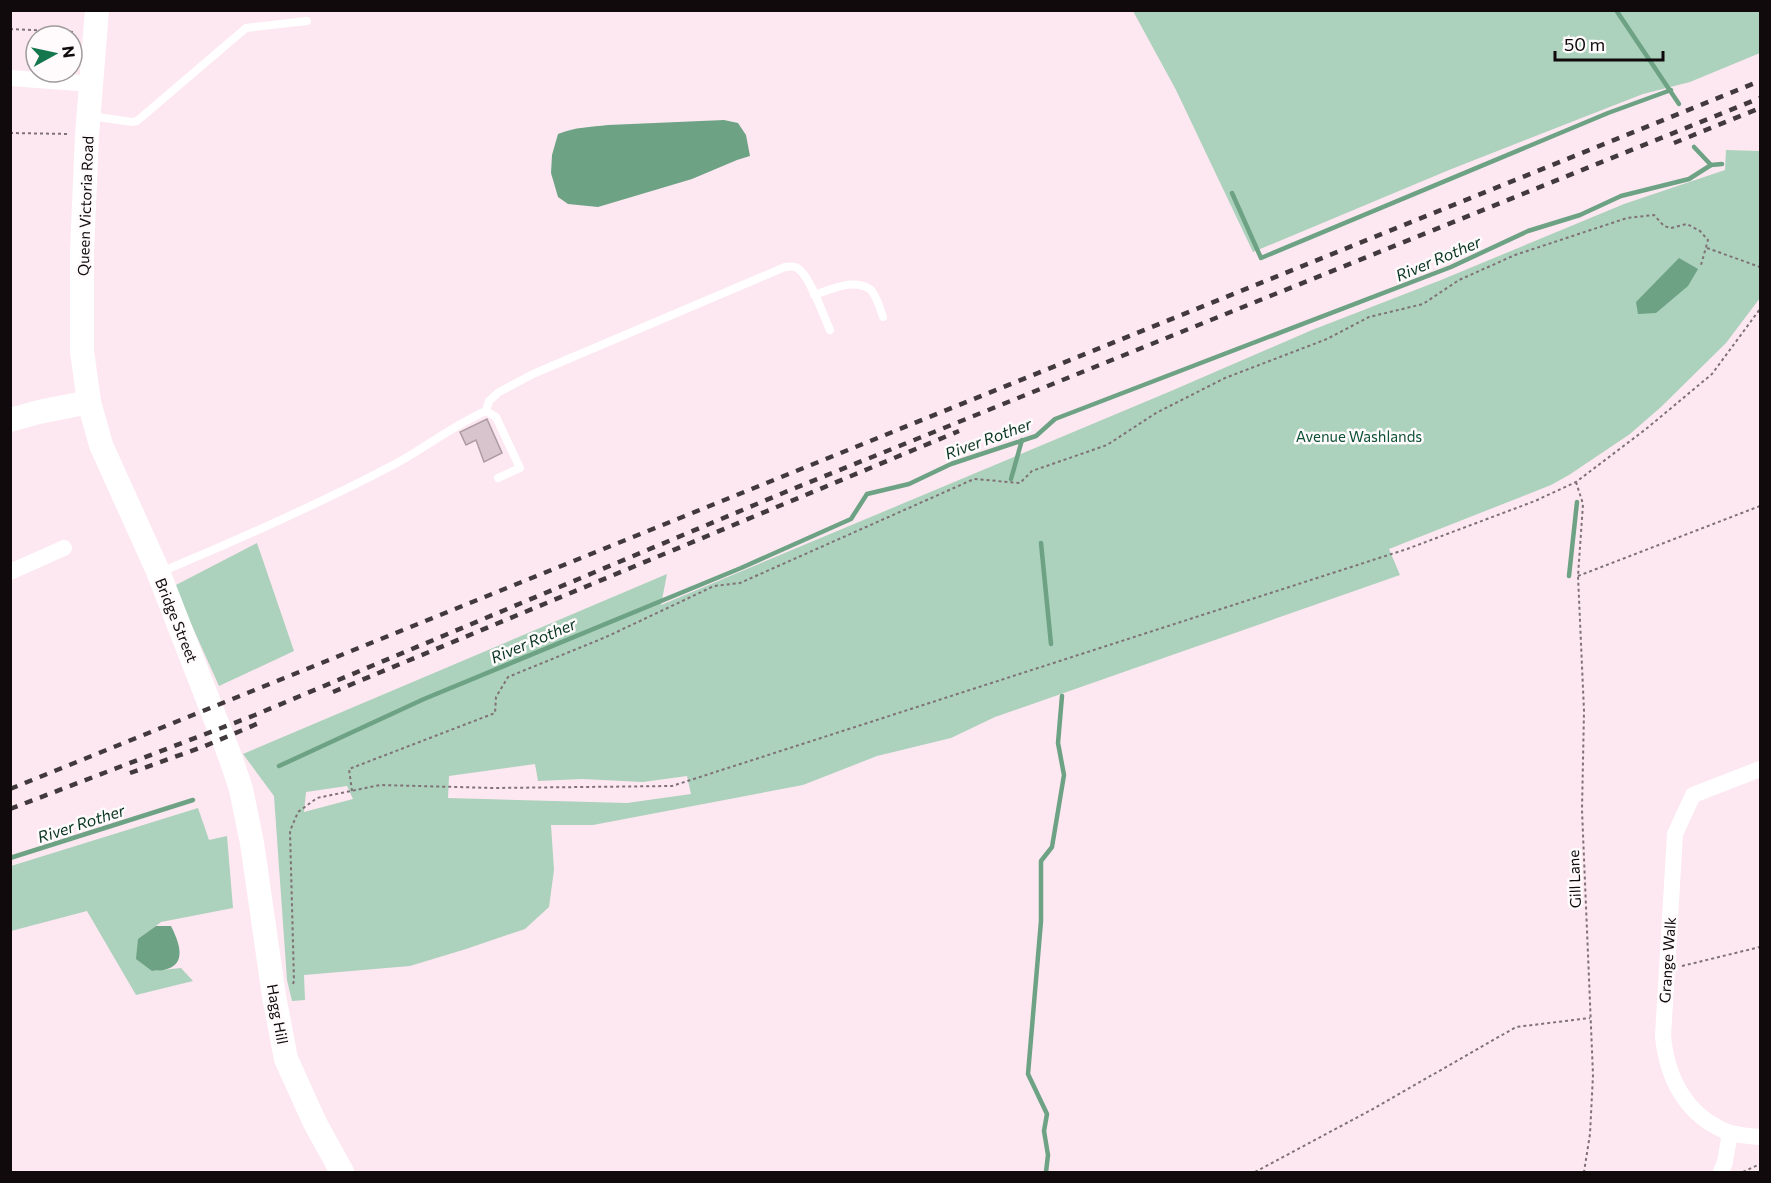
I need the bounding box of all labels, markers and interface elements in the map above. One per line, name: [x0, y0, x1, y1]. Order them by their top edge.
north arrow: [24, 24, 84, 84]
scale bar: [1555, 24, 1663, 62]
text: 50 m: [1564, 33, 1605, 55]
text: N: [59, 45, 80, 59]
street label: Queen Victoria Road: [74, 136, 96, 276]
water label: River Rother: [1392, 231, 1484, 284]
water label: River Rother: [942, 413, 1034, 462]
park label: Avenue Washlands: [1296, 427, 1422, 445]
street label: Bridge Street: [152, 575, 202, 665]
water label: River Rother: [487, 613, 579, 666]
water label: River Rother: [35, 800, 128, 846]
street label: Gill Lane: [1564, 849, 1584, 908]
street label: Grange Walk: [1655, 916, 1679, 1004]
street label: Hagg Hill: [264, 982, 292, 1046]

